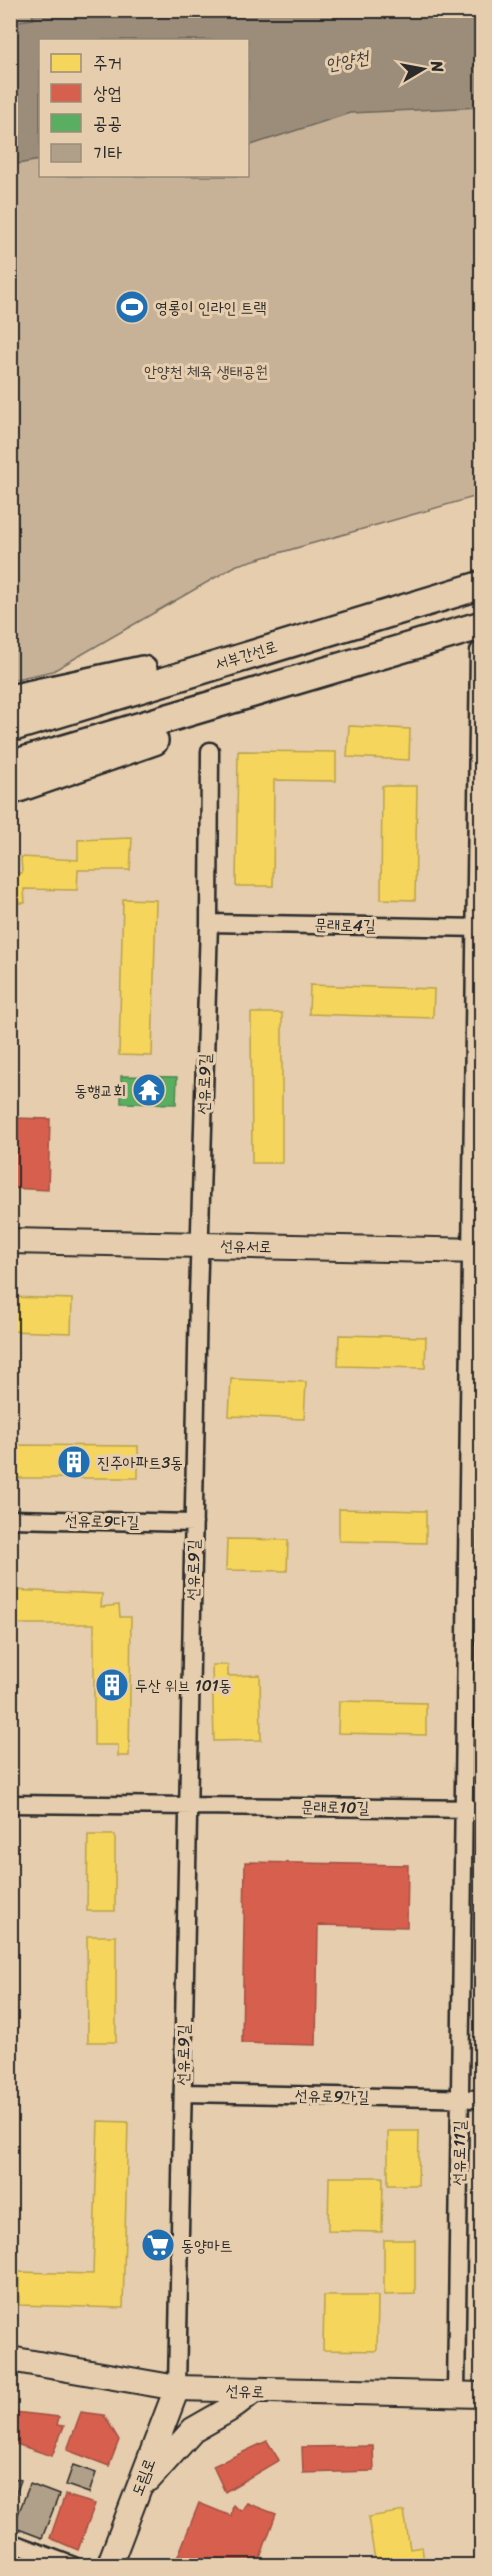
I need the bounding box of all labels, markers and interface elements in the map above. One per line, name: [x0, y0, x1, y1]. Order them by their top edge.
legend: [39, 39, 249, 177]
north arrow: [393, 39, 453, 99]
water label: 안양천: [323, 41, 373, 81]
text: 주거: [93, 47, 122, 79]
text: N: [422, 58, 453, 75]
text: 상업: [93, 77, 122, 109]
text: 공공: [93, 107, 122, 139]
text: 기타: [93, 137, 122, 169]
sports icon: 영롱이 인라인 트랙: [114, 289, 150, 325]
place label: 영롱이 인라인 트랙: [155, 293, 266, 322]
park label: 안양천 체육 생태공원: [144, 357, 268, 386]
street label: 서부간선로: [211, 632, 281, 678]
street label: 문래로4길: [314, 910, 376, 940]
street label: 선유로9길: [188, 1053, 220, 1115]
temple icon: 동행교회: [131, 1072, 167, 1108]
place label: 동행교회: [75, 1076, 126, 1105]
street label: 선유서로: [220, 1231, 272, 1261]
building icon: 진주아파트3동: [56, 1444, 92, 1480]
place label: 진주아파트3동: [97, 1448, 183, 1477]
street label: 선유로9다길: [65, 1506, 139, 1536]
street label: 선유로9길: [178, 1539, 208, 1601]
building icon: 두산 위브 101동: [94, 1667, 130, 1703]
place label: 두산 위브 101동: [135, 1671, 232, 1700]
street label: 문래로10길: [301, 1792, 370, 1822]
street label: 선유로9길: [168, 2024, 198, 2086]
street label: 선유로9가길: [295, 2081, 369, 2111]
street label: 선유로11길: [444, 2120, 474, 2186]
supermarket icon: 동양마트: [140, 2227, 176, 2263]
place label: 동양마트: [181, 2231, 233, 2260]
street label: 선유로: [225, 2376, 265, 2406]
street label: 도림로: [123, 2454, 163, 2500]

